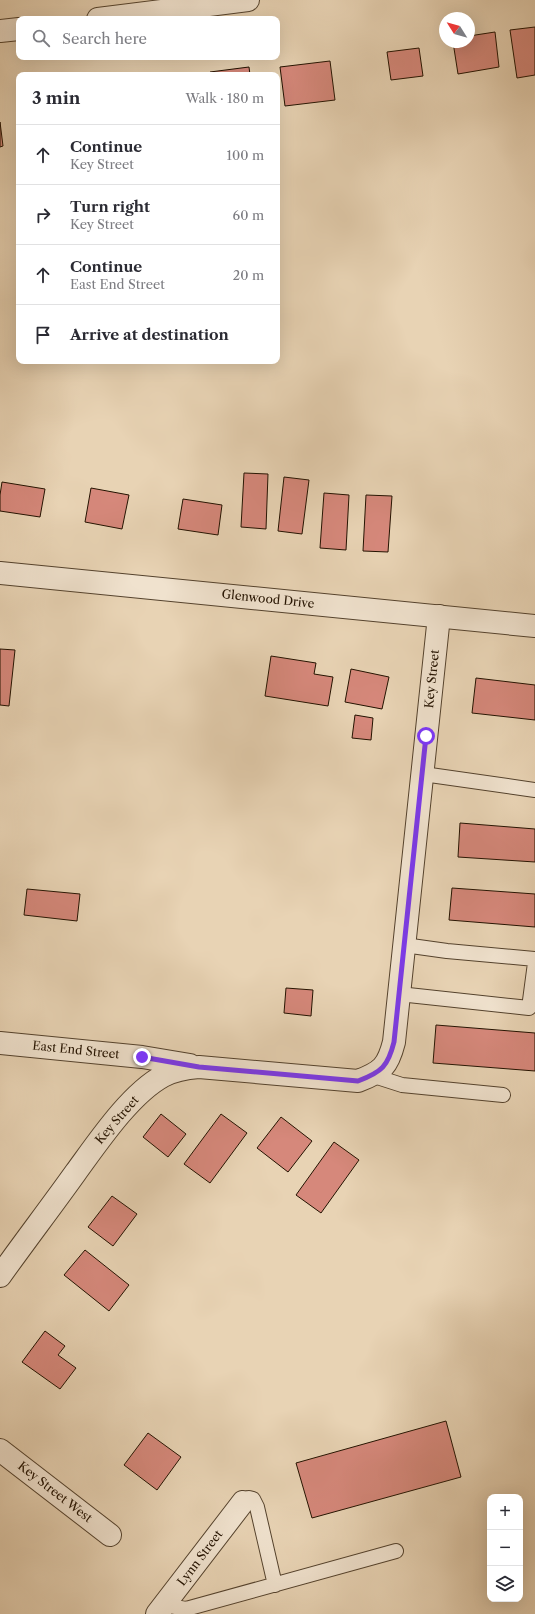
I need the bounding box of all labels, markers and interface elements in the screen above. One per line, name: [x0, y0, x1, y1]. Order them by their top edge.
north arrow: [439, 12, 475, 48]
search box: [16, 16, 280, 60]
icon: search: [30, 27, 52, 49]
text: Search here: [62, 29, 147, 48]
text: 3 min: [32, 88, 81, 108]
text: Walk · 180 m: [185, 90, 264, 106]
text: Continue: [70, 137, 142, 156]
icon: ahead: [32, 144, 54, 166]
text: 100 m: [226, 147, 264, 163]
text: Key Street: [70, 156, 134, 172]
text: Turn right: [70, 197, 150, 216]
icon: right: [32, 204, 54, 226]
text: 60 m: [233, 207, 264, 223]
text: Key Street: [70, 216, 134, 232]
text: Continue: [70, 257, 142, 276]
icon: ahead: [32, 264, 54, 286]
text: 20 m: [233, 267, 264, 283]
text: East End Street: [70, 276, 165, 292]
icon: arrive: [32, 324, 54, 346]
text: Arrive at destination: [70, 325, 229, 344]
street label: Glenwood Drive: [221, 586, 315, 611]
street label: Key Street: [421, 648, 442, 709]
route start: [417, 727, 435, 745]
street label: East End Street: [32, 1037, 121, 1062]
route end: [133, 1048, 151, 1066]
street label: Key Street: [92, 1092, 142, 1147]
street label: Key Street West: [15, 1458, 96, 1526]
map controls: [487, 1494, 523, 1602]
button: +: [487, 1494, 523, 1530]
street label: Lynn Street: [174, 1526, 226, 1589]
button: −: [487, 1530, 523, 1566]
button: layers: [487, 1566, 523, 1602]

